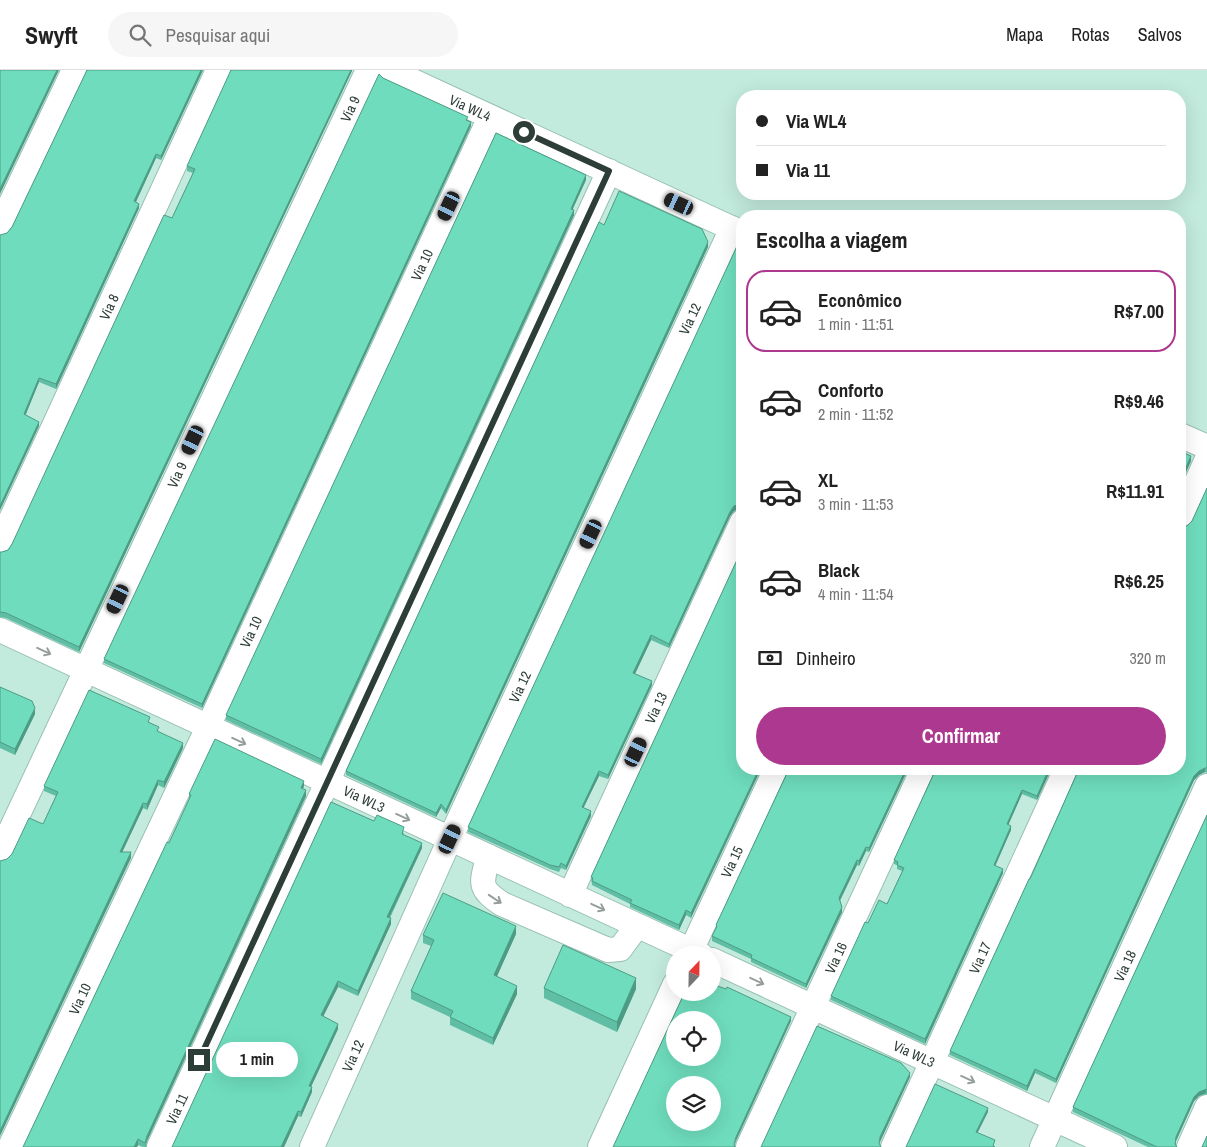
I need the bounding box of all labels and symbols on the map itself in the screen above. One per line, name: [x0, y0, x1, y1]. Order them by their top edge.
street label: Via WL4: [446, 91, 494, 126]
street label: Via 9: [336, 93, 364, 125]
route start: [513, 121, 535, 143]
car: [435, 189, 462, 223]
car: [662, 191, 695, 217]
street label: Via 10: [407, 246, 437, 284]
street label: Via 8: [95, 291, 123, 323]
street label: Via 12: [675, 300, 705, 338]
car: [179, 423, 206, 457]
street label: Via 9: [163, 459, 191, 491]
car: [577, 517, 604, 551]
car: [104, 582, 131, 616]
street label: Via 10: [236, 613, 266, 651]
one-way arrow: [36, 646, 51, 656]
street label: Via 12: [505, 668, 535, 706]
street label: Via 13: [641, 689, 671, 727]
car: [622, 735, 649, 769]
one-way arrow: [231, 737, 246, 746]
street label: Via WL3: [340, 782, 388, 816]
one-way arrow: [395, 812, 410, 822]
car: [436, 822, 463, 856]
street label: Via 15: [717, 843, 747, 881]
one-way arrow: [488, 894, 502, 904]
one-way arrow: [590, 903, 605, 913]
street label: Via 16: [821, 939, 851, 977]
street label: Via 17: [965, 939, 995, 977]
north arrow: [666, 946, 721, 1001]
street label: Via 18: [1110, 947, 1140, 985]
one-way arrow: [749, 977, 764, 986]
street label: Via 10: [65, 980, 95, 1018]
street label: Via 12: [338, 1037, 368, 1075]
street label: Via WL3: [890, 1037, 938, 1071]
callout: 1 min: [216, 1042, 299, 1078]
route end: [188, 1049, 210, 1071]
one-way arrow: [960, 1074, 975, 1084]
street label: Via 11: [162, 1090, 192, 1127]

